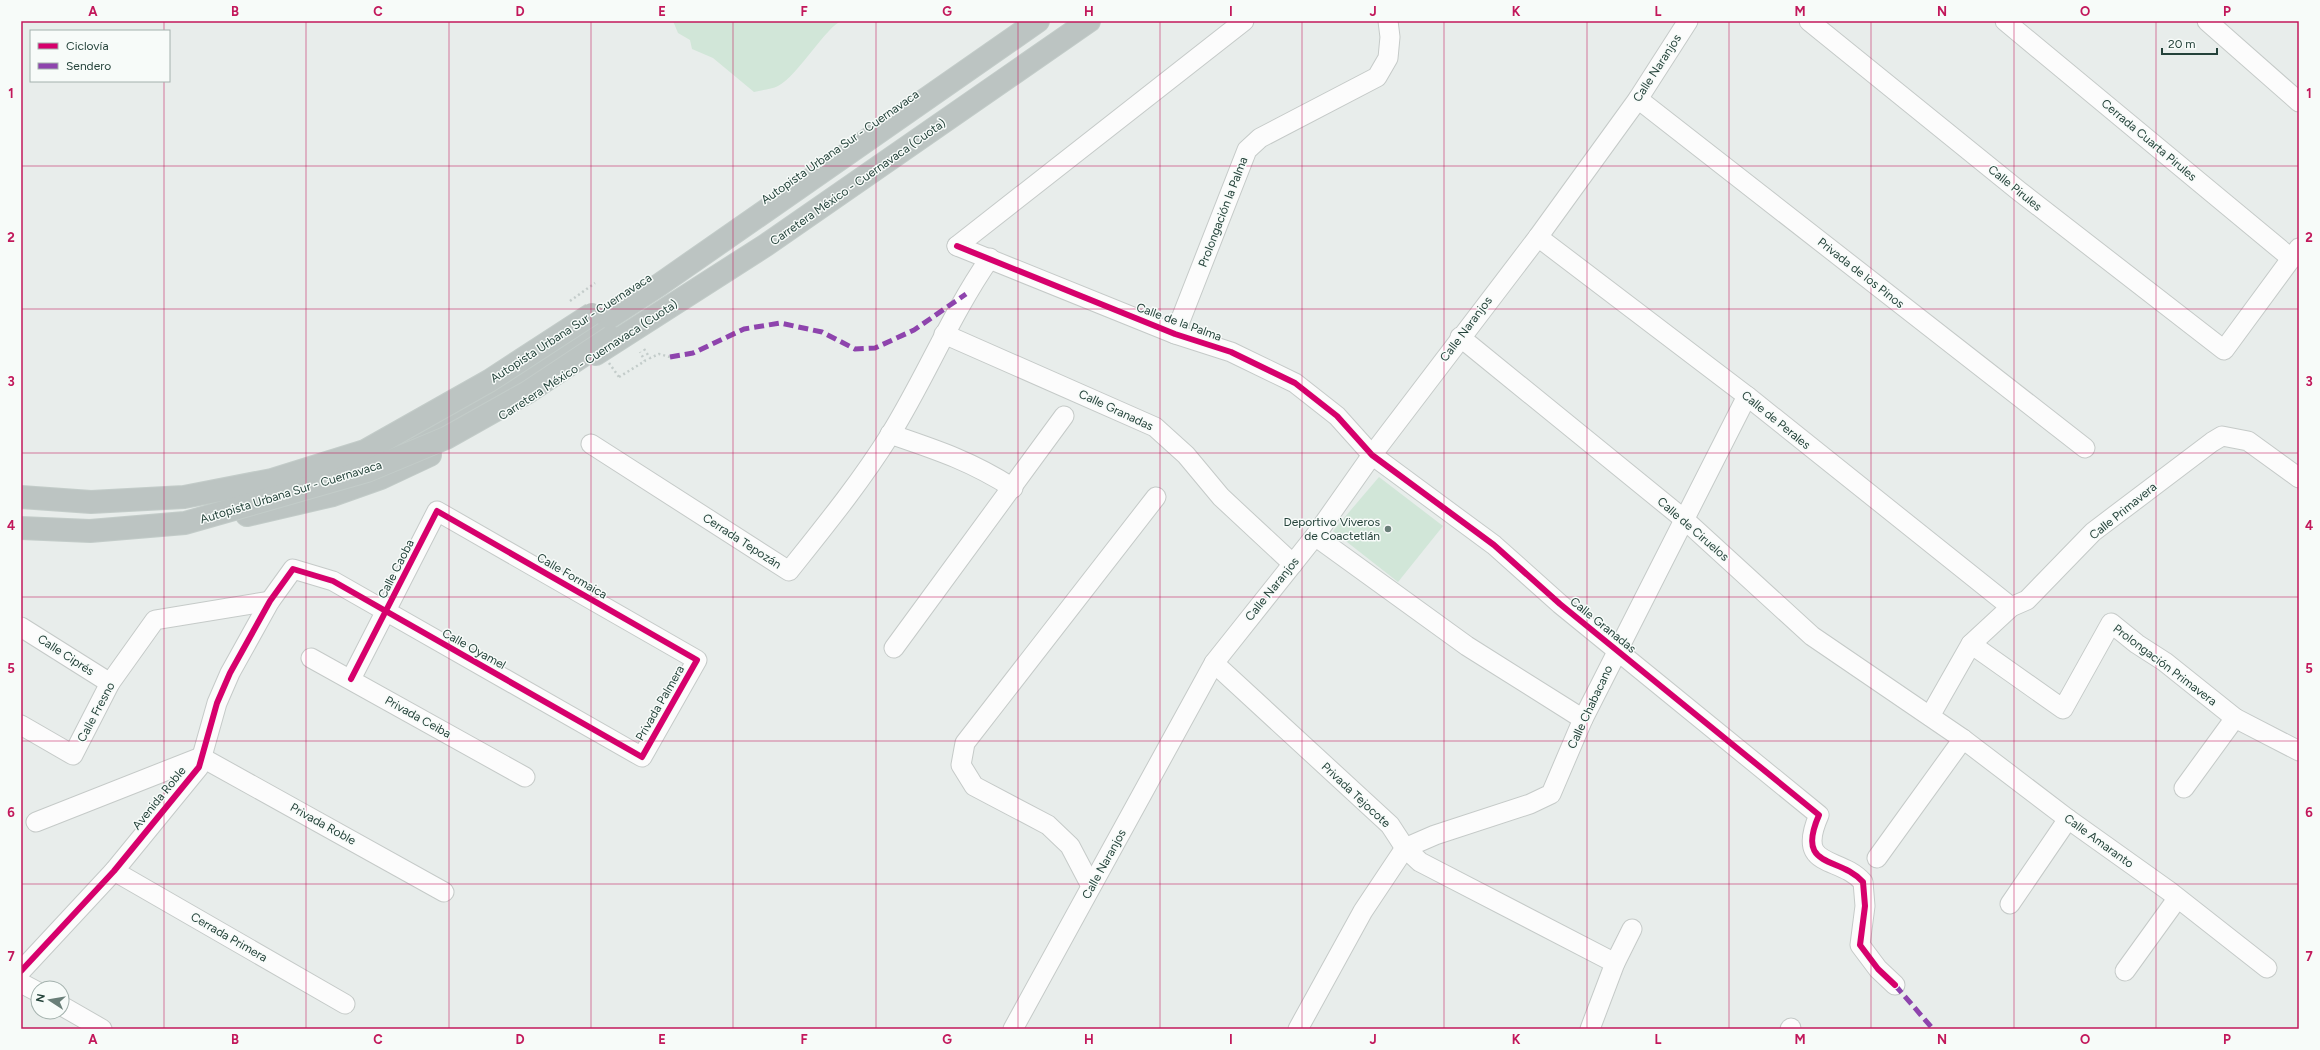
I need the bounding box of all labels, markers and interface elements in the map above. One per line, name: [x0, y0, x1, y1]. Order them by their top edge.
text: A: [88, 4, 98, 19]
text: B: [231, 4, 239, 19]
text: C: [373, 4, 383, 19]
text: D: [515, 4, 525, 19]
text: E: [658, 4, 666, 19]
text: F: [800, 4, 808, 19]
text: G: [942, 4, 952, 19]
text: H: [1084, 4, 1094, 19]
text: I: [1229, 4, 1233, 19]
text: J: [1369, 4, 1377, 19]
text: K: [1512, 4, 1521, 19]
text: L: [1655, 4, 1662, 19]
text: M: [1794, 4, 1806, 19]
text: N: [1937, 4, 1947, 19]
text: O: [2080, 4, 2090, 19]
text: P: [2223, 4, 2231, 19]
legend: [30, 30, 170, 82]
scale bar: [2162, 30, 2217, 56]
street label: Calle Naranjos: [1630, 31, 1684, 104]
text: 20 m: [2168, 37, 2196, 51]
text: Ciclovía: [66, 39, 109, 53]
text: Sendero: [66, 59, 111, 73]
text: 1: [8, 86, 14, 101]
text: 1: [2306, 86, 2312, 101]
street label: Autopista Urbana Sur - Cuernavaca: [758, 87, 922, 207]
street label: Cerrada Cuarta Pirules: [2099, 96, 2200, 184]
street label: Carretera México - Cuernavaca (Cuota): [768, 116, 948, 248]
street label: Prolongación la Palma: [1196, 155, 1250, 269]
street label: Calle Pirules: [1985, 162, 2045, 214]
text: 2: [7, 230, 15, 245]
text: 2: [2305, 230, 2313, 245]
street label: Privada de los Pinos: [1815, 235, 1907, 311]
street label: Autopista Urbana Sur - Cuernavaca: [488, 271, 654, 385]
street label: Calle Naranjos: [1437, 293, 1495, 364]
street label: Carretera México - Cuernavaca (Cuota): [496, 297, 680, 423]
street label: Calle de la Palma: [1134, 300, 1224, 344]
text: 3: [7, 374, 15, 389]
text: 3: [2305, 374, 2313, 389]
street label: Calle Granadas: [1077, 387, 1156, 434]
street label: Calle de Perales: [1739, 388, 1814, 452]
street label: Autopista Urbana Sur - Cuernavaca: [198, 458, 384, 526]
street label: Calle Primavera: [2087, 480, 2159, 542]
street label: Calle de Ciruelos: [1654, 494, 1732, 564]
street label: Cerrada Tepozán: [700, 510, 784, 572]
place label: Deportivo Viveros de Coactetlán: [1283, 515, 1380, 543]
text: 4: [7, 518, 15, 533]
text: 4: [2305, 518, 2313, 533]
marker: Deportivo Viveros de Coactetlán: [1383, 524, 1393, 534]
street label: Calle Caoba: [375, 537, 417, 601]
street label: Calle Formaica: [534, 550, 610, 602]
street label: Calle Naranjos: [1242, 554, 1302, 624]
street label: Calle Granadas: [1567, 594, 1639, 656]
street label: Prolongación Primavera: [2110, 621, 2220, 709]
street label: Calle Oyamel: [440, 626, 508, 672]
street label: Calle Ciprés: [35, 632, 97, 679]
text: 5: [7, 661, 15, 676]
text: 5: [2305, 661, 2313, 676]
street label: Privada Palmera: [633, 663, 687, 743]
street label: Calle Chabacano: [1565, 663, 1615, 751]
street label: Calle Fresno: [74, 680, 118, 744]
street label: Privada Ceiba: [383, 693, 453, 741]
street label: Privada Tejocote: [1319, 759, 1394, 831]
street label: Avenida Roble: [129, 763, 189, 832]
street label: Privada Roble: [288, 800, 359, 848]
text: 6: [7, 805, 15, 820]
text: 6: [2305, 805, 2313, 820]
street label: Calle Amaranto: [2062, 811, 2136, 871]
street label: Calle Naranjos: [1079, 826, 1129, 901]
street label: Cerrada Primera: [188, 909, 270, 965]
text: 7: [7, 949, 15, 964]
text: 7: [2305, 949, 2313, 964]
north arrow: [30, 980, 70, 1020]
text: N: [33, 993, 48, 1004]
text: A: [88, 1032, 98, 1047]
text: B: [231, 1032, 239, 1047]
text: C: [373, 1032, 383, 1047]
text: D: [515, 1032, 525, 1047]
text: E: [658, 1032, 666, 1047]
text: F: [800, 1032, 808, 1047]
text: G: [942, 1032, 952, 1047]
text: H: [1084, 1032, 1094, 1047]
text: I: [1229, 1032, 1233, 1047]
text: J: [1369, 1032, 1377, 1047]
text: K: [1512, 1032, 1521, 1047]
text: L: [1655, 1032, 1662, 1047]
text: M: [1794, 1032, 1806, 1047]
text: N: [1937, 1032, 1947, 1047]
text: O: [2080, 1032, 2090, 1047]
text: P: [2223, 1032, 2231, 1047]

